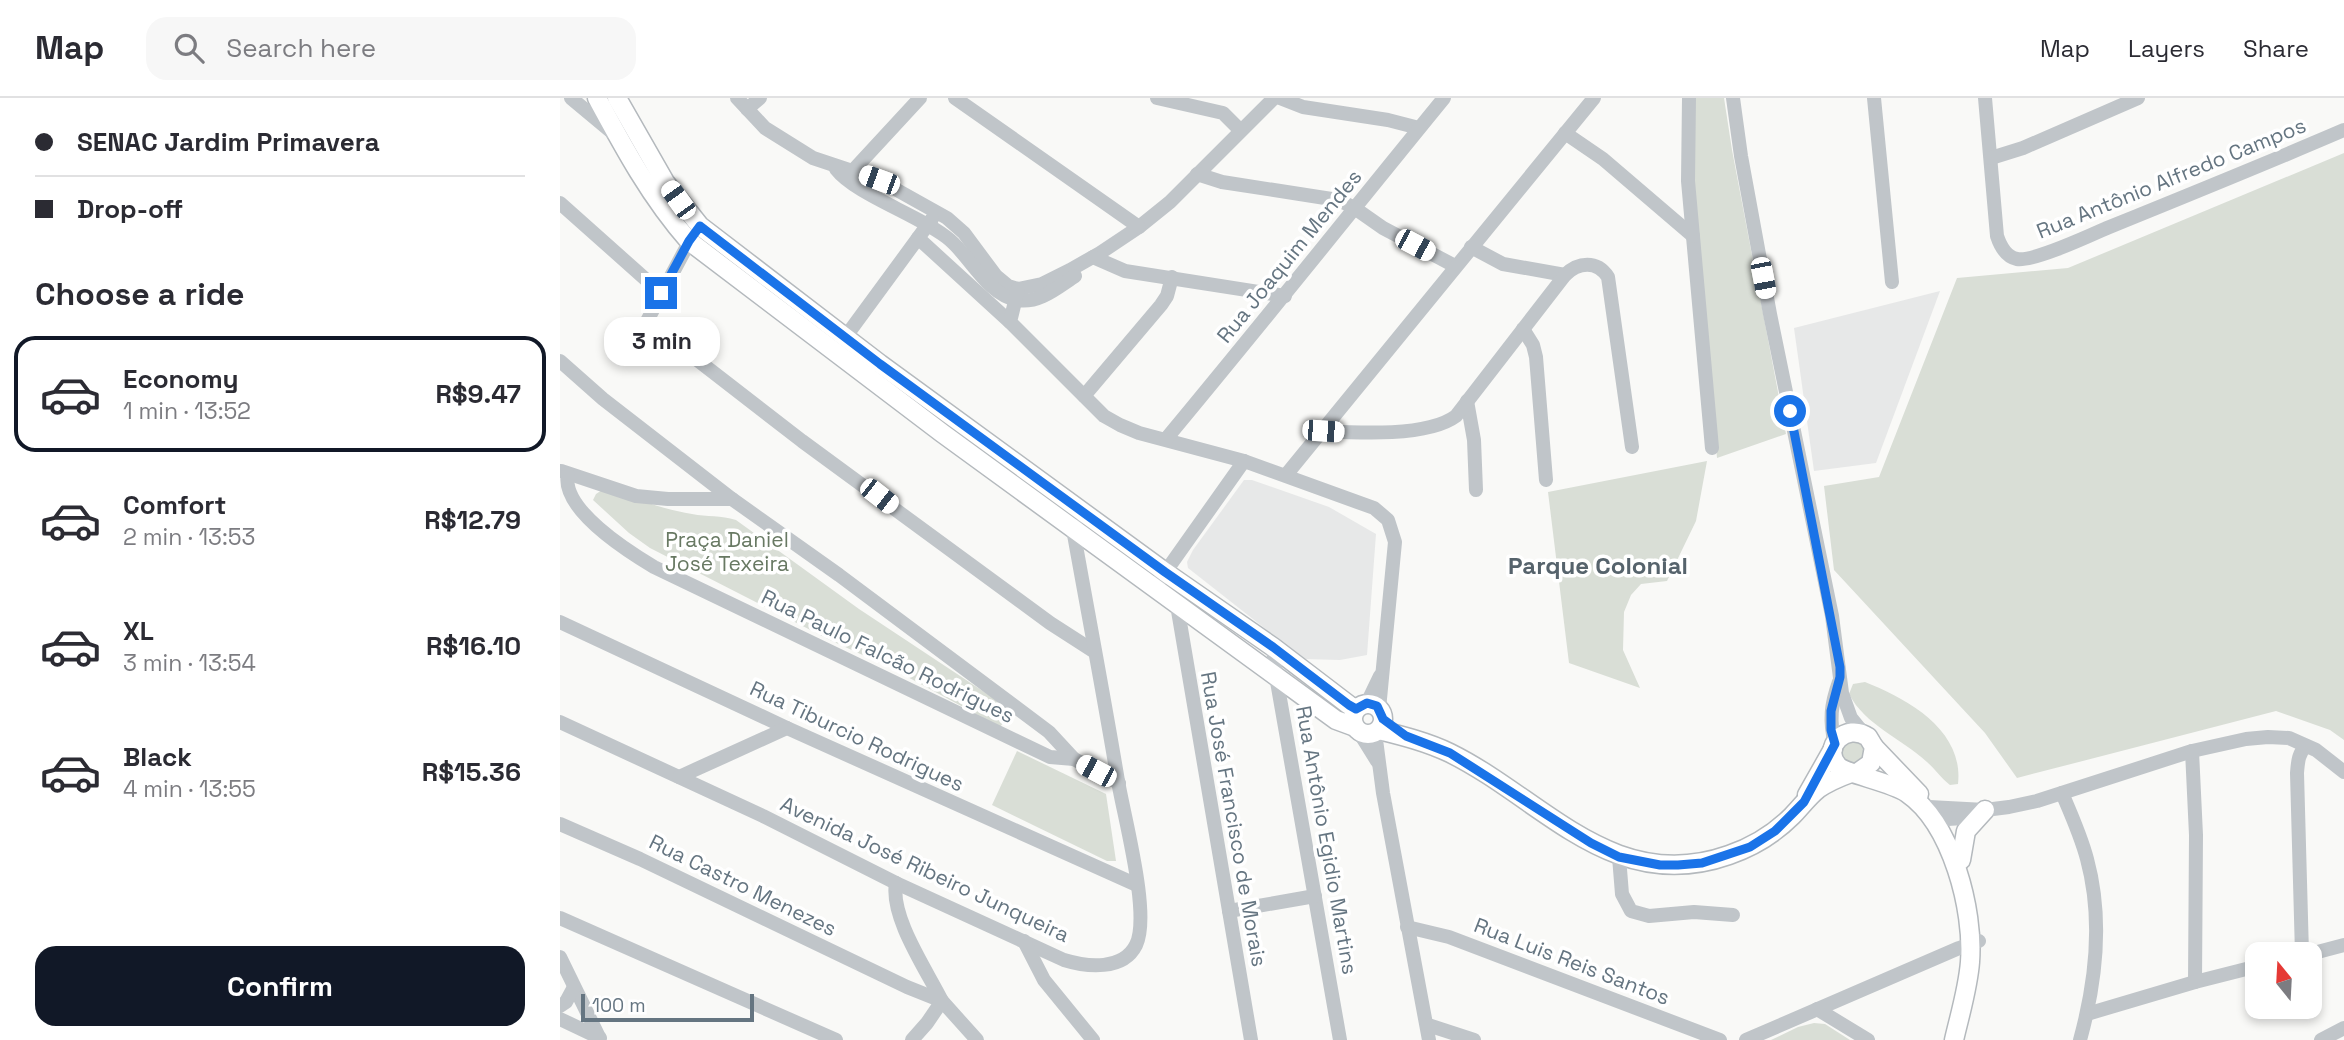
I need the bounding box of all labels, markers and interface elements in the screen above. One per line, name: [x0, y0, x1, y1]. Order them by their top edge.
search box: [146, 17, 636, 80]
text: Map: [35, 27, 104, 69]
icon: search: [170, 29, 208, 67]
text: Search here: [226, 31, 376, 65]
text: Map: [2040, 33, 2090, 64]
text: Layers: [2128, 33, 2205, 64]
text: Share: [2243, 33, 2309, 64]
street label: Rua Antônio Alfredo Campos: [2032, 112, 2310, 244]
text: SENAC Jardim Primavera: [77, 125, 380, 159]
car: [856, 163, 903, 197]
street label: Rua Joaquim Mendes: [1211, 164, 1367, 348]
car: [658, 177, 699, 223]
text: Drop-off: [77, 192, 183, 226]
car: [1392, 226, 1439, 264]
car: [1749, 255, 1778, 301]
text: Choose a ride: [35, 274, 245, 314]
route end: [645, 277, 677, 309]
callout: 3 min: [603, 318, 719, 366]
text: 3 min: [632, 326, 692, 356]
text: Economy: [123, 362, 239, 396]
icon: car: [39, 363, 102, 426]
text: R$9.47: [435, 377, 521, 411]
route start: [1774, 395, 1806, 427]
text: 1 min · 13:52: [123, 396, 251, 426]
car: [1302, 419, 1345, 443]
car: [856, 475, 903, 517]
text: Comfort: [123, 488, 226, 522]
icon: car: [39, 489, 102, 552]
text: R$12.79: [424, 503, 521, 537]
text: 2 min · 13:53: [123, 522, 255, 552]
park label: Praça Daniel José Texeira: [665, 526, 789, 577]
district label: Parque Colonial: [1508, 550, 1688, 581]
street label: Rua Paulo Falcão Rodrigues: [757, 583, 1019, 729]
text: XL: [123, 614, 154, 648]
icon: car: [39, 615, 102, 678]
text: R$16.10: [426, 629, 521, 663]
text: 3 min · 13:54: [123, 648, 256, 678]
street label: Rua José Francisco de Morais: [1195, 669, 1273, 969]
street label: Rua Tiburcio Rodrigues: [746, 675, 968, 797]
street label: Rua Antônio Egidio Martins: [1290, 704, 1364, 976]
text: Black: [123, 740, 192, 774]
icon: car: [39, 741, 102, 804]
car: [1073, 752, 1120, 790]
text: R$15.36: [422, 755, 521, 789]
text: 4 min · 13:55: [123, 774, 256, 804]
street label: Avenida José Ribeiro Junqueira: [776, 790, 1074, 948]
street label: Rua Castro Menezes: [645, 828, 841, 942]
street label: Rua Luis Reis Santos: [1470, 911, 1674, 1011]
north arrow: [2245, 942, 2322, 1018]
map controls: [2245, 942, 2322, 1019]
button: Confirm: [35, 946, 525, 1026]
scale bar: [581, 991, 754, 1023]
text: 100 m: [592, 993, 646, 1018]

